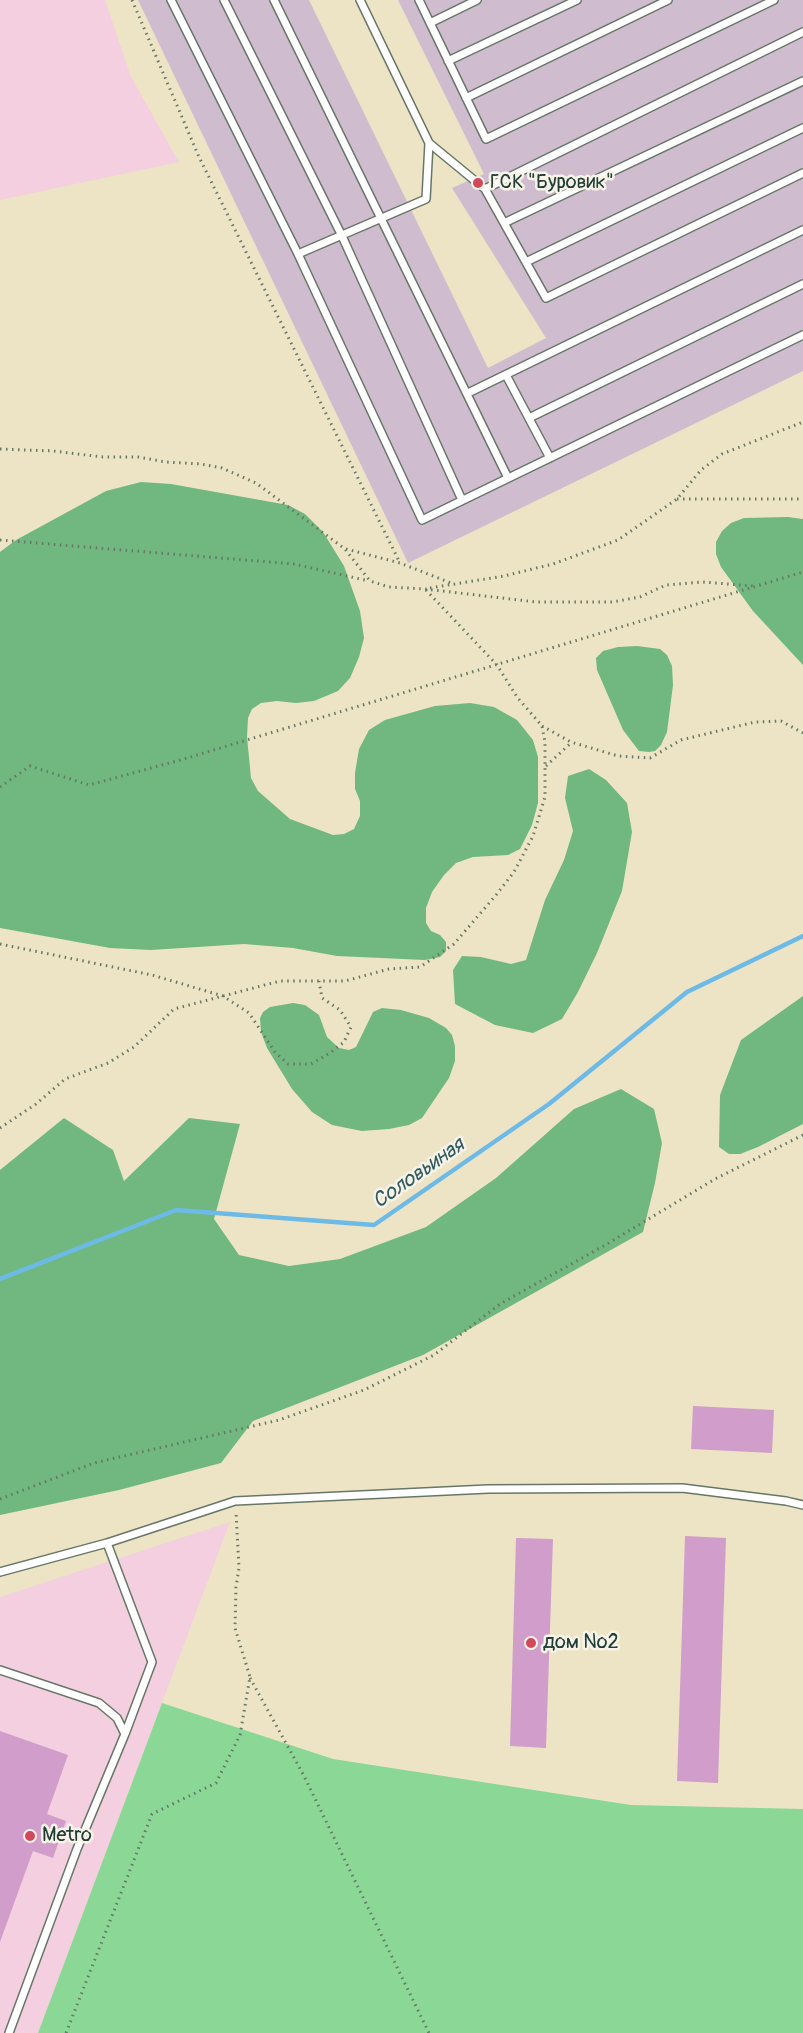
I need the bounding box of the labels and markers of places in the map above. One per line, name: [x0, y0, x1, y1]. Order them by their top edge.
place label: ГСК "Буровик": [490, 171, 614, 195]
marker: ГСК "Буровик": [471, 176, 485, 190]
place label: дом №2: [543, 1631, 619, 1655]
marker: дом №2: [524, 1636, 538, 1650]
place label: Metro: [42, 1824, 92, 1848]
marker: Metro: [23, 1829, 37, 1843]

